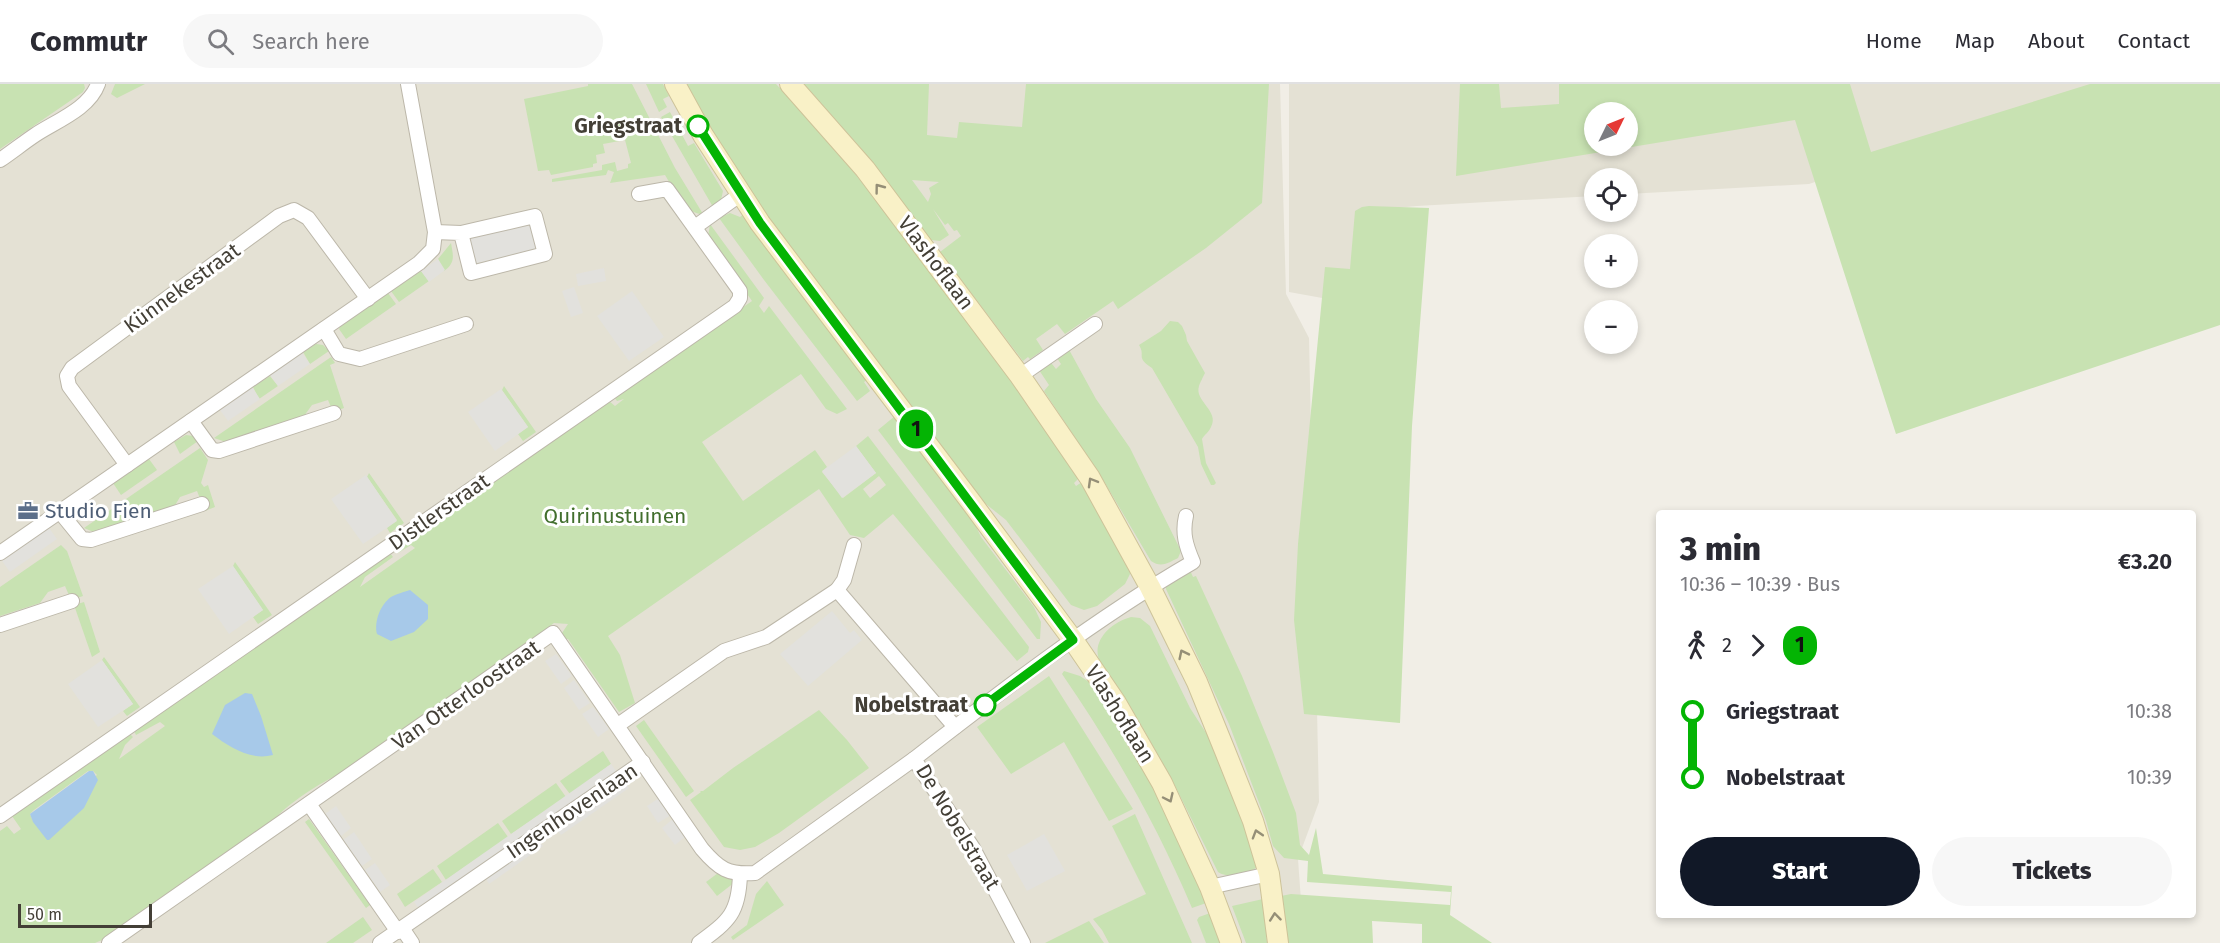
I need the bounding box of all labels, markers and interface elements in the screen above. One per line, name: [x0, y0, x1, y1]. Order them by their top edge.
search box: [183, 14, 603, 68]
text: Commutr: [30, 25, 147, 58]
icon: search: [204, 25, 237, 58]
text: Search here: [252, 28, 370, 55]
text: Home: [1866, 28, 1922, 54]
text: Map: [1955, 28, 1995, 54]
text: About: [2028, 28, 2085, 54]
text: Contact: [2118, 28, 2190, 54]
north arrow: [1584, 102, 1638, 156]
map controls: [1584, 102, 1638, 354]
place label: Griegstraat: [574, 113, 683, 139]
marker: Griegstraat: [687, 115, 709, 137]
button: locate: [1584, 168, 1638, 222]
one-way arrow: [876, 183, 887, 194]
street label: Vlashoflaan: [892, 211, 980, 315]
button: +: [1584, 234, 1638, 288]
street label: Künnekestraat: [119, 237, 246, 339]
button: −: [1584, 300, 1638, 354]
line badge: 1: [896, 410, 936, 448]
text: 1: [911, 416, 921, 442]
street label: Distlerstraat: [384, 468, 495, 556]
one-way arrow: [1087, 478, 1099, 488]
place label: Studio Fien: [45, 498, 152, 524]
office icon: Studio Fien: [16, 499, 40, 523]
park label: Quirinustuinen: [544, 503, 686, 529]
text: 3 min: [1680, 529, 1761, 569]
text: €3.20: [2118, 548, 2172, 575]
text: 10:36 – 10:39 · Bus: [1680, 572, 1840, 596]
icon: walk: [1680, 629, 1713, 662]
icon: forward: [1741, 629, 1774, 662]
text: 1: [1795, 632, 1805, 658]
text: 2: [1722, 633, 1732, 657]
street label: Van Otterloostraat: [387, 634, 545, 756]
one-way arrow: [1179, 650, 1190, 660]
street label: Vlashoflaan: [1080, 660, 1160, 768]
place label: Nobelstraat: [854, 692, 969, 718]
marker: Nobelstraat: [974, 694, 996, 716]
text: Griegstraat: [1726, 698, 1839, 725]
text: 10:38: [2126, 699, 2172, 723]
street label: Ingenhovenlaan: [502, 758, 642, 864]
street label: De Nobelstraat: [910, 759, 1006, 895]
text: Nobelstraat: [1726, 764, 1845, 791]
text: 10:39: [2127, 765, 2172, 789]
one-way arrow: [1162, 791, 1174, 802]
one-way arrow: [1252, 829, 1264, 840]
button: Start: [1680, 837, 1920, 906]
button: Tickets: [1932, 837, 2172, 906]
scale bar: [18, 901, 152, 928]
text: 50 m: [27, 905, 62, 924]
one-way arrow: [1269, 912, 1282, 921]

